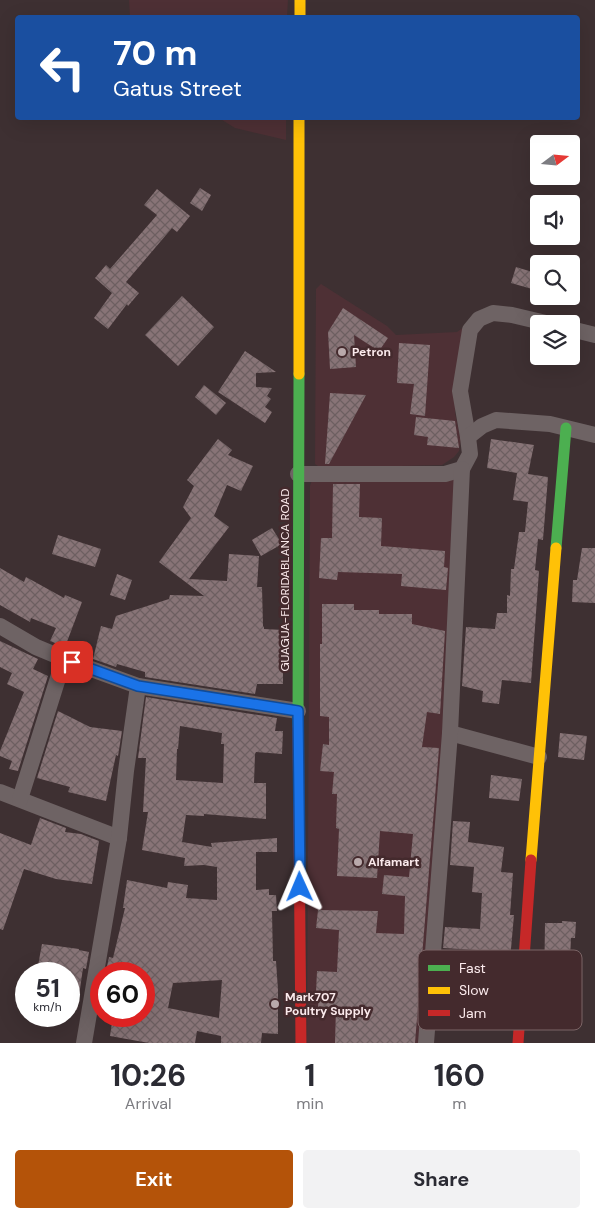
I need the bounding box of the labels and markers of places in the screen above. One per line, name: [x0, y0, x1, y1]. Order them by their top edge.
place label: Petron: [352, 344, 391, 360]
marker: Petron: [336, 346, 348, 358]
pin: [51, 641, 93, 683]
place label: Alfamart: [368, 854, 419, 870]
marker: Alfamart: [352, 856, 364, 868]
place label: Mark707 Poultry Supply: [285, 989, 372, 1019]
marker: Mark707 Poultry Supply: [269, 998, 281, 1010]

